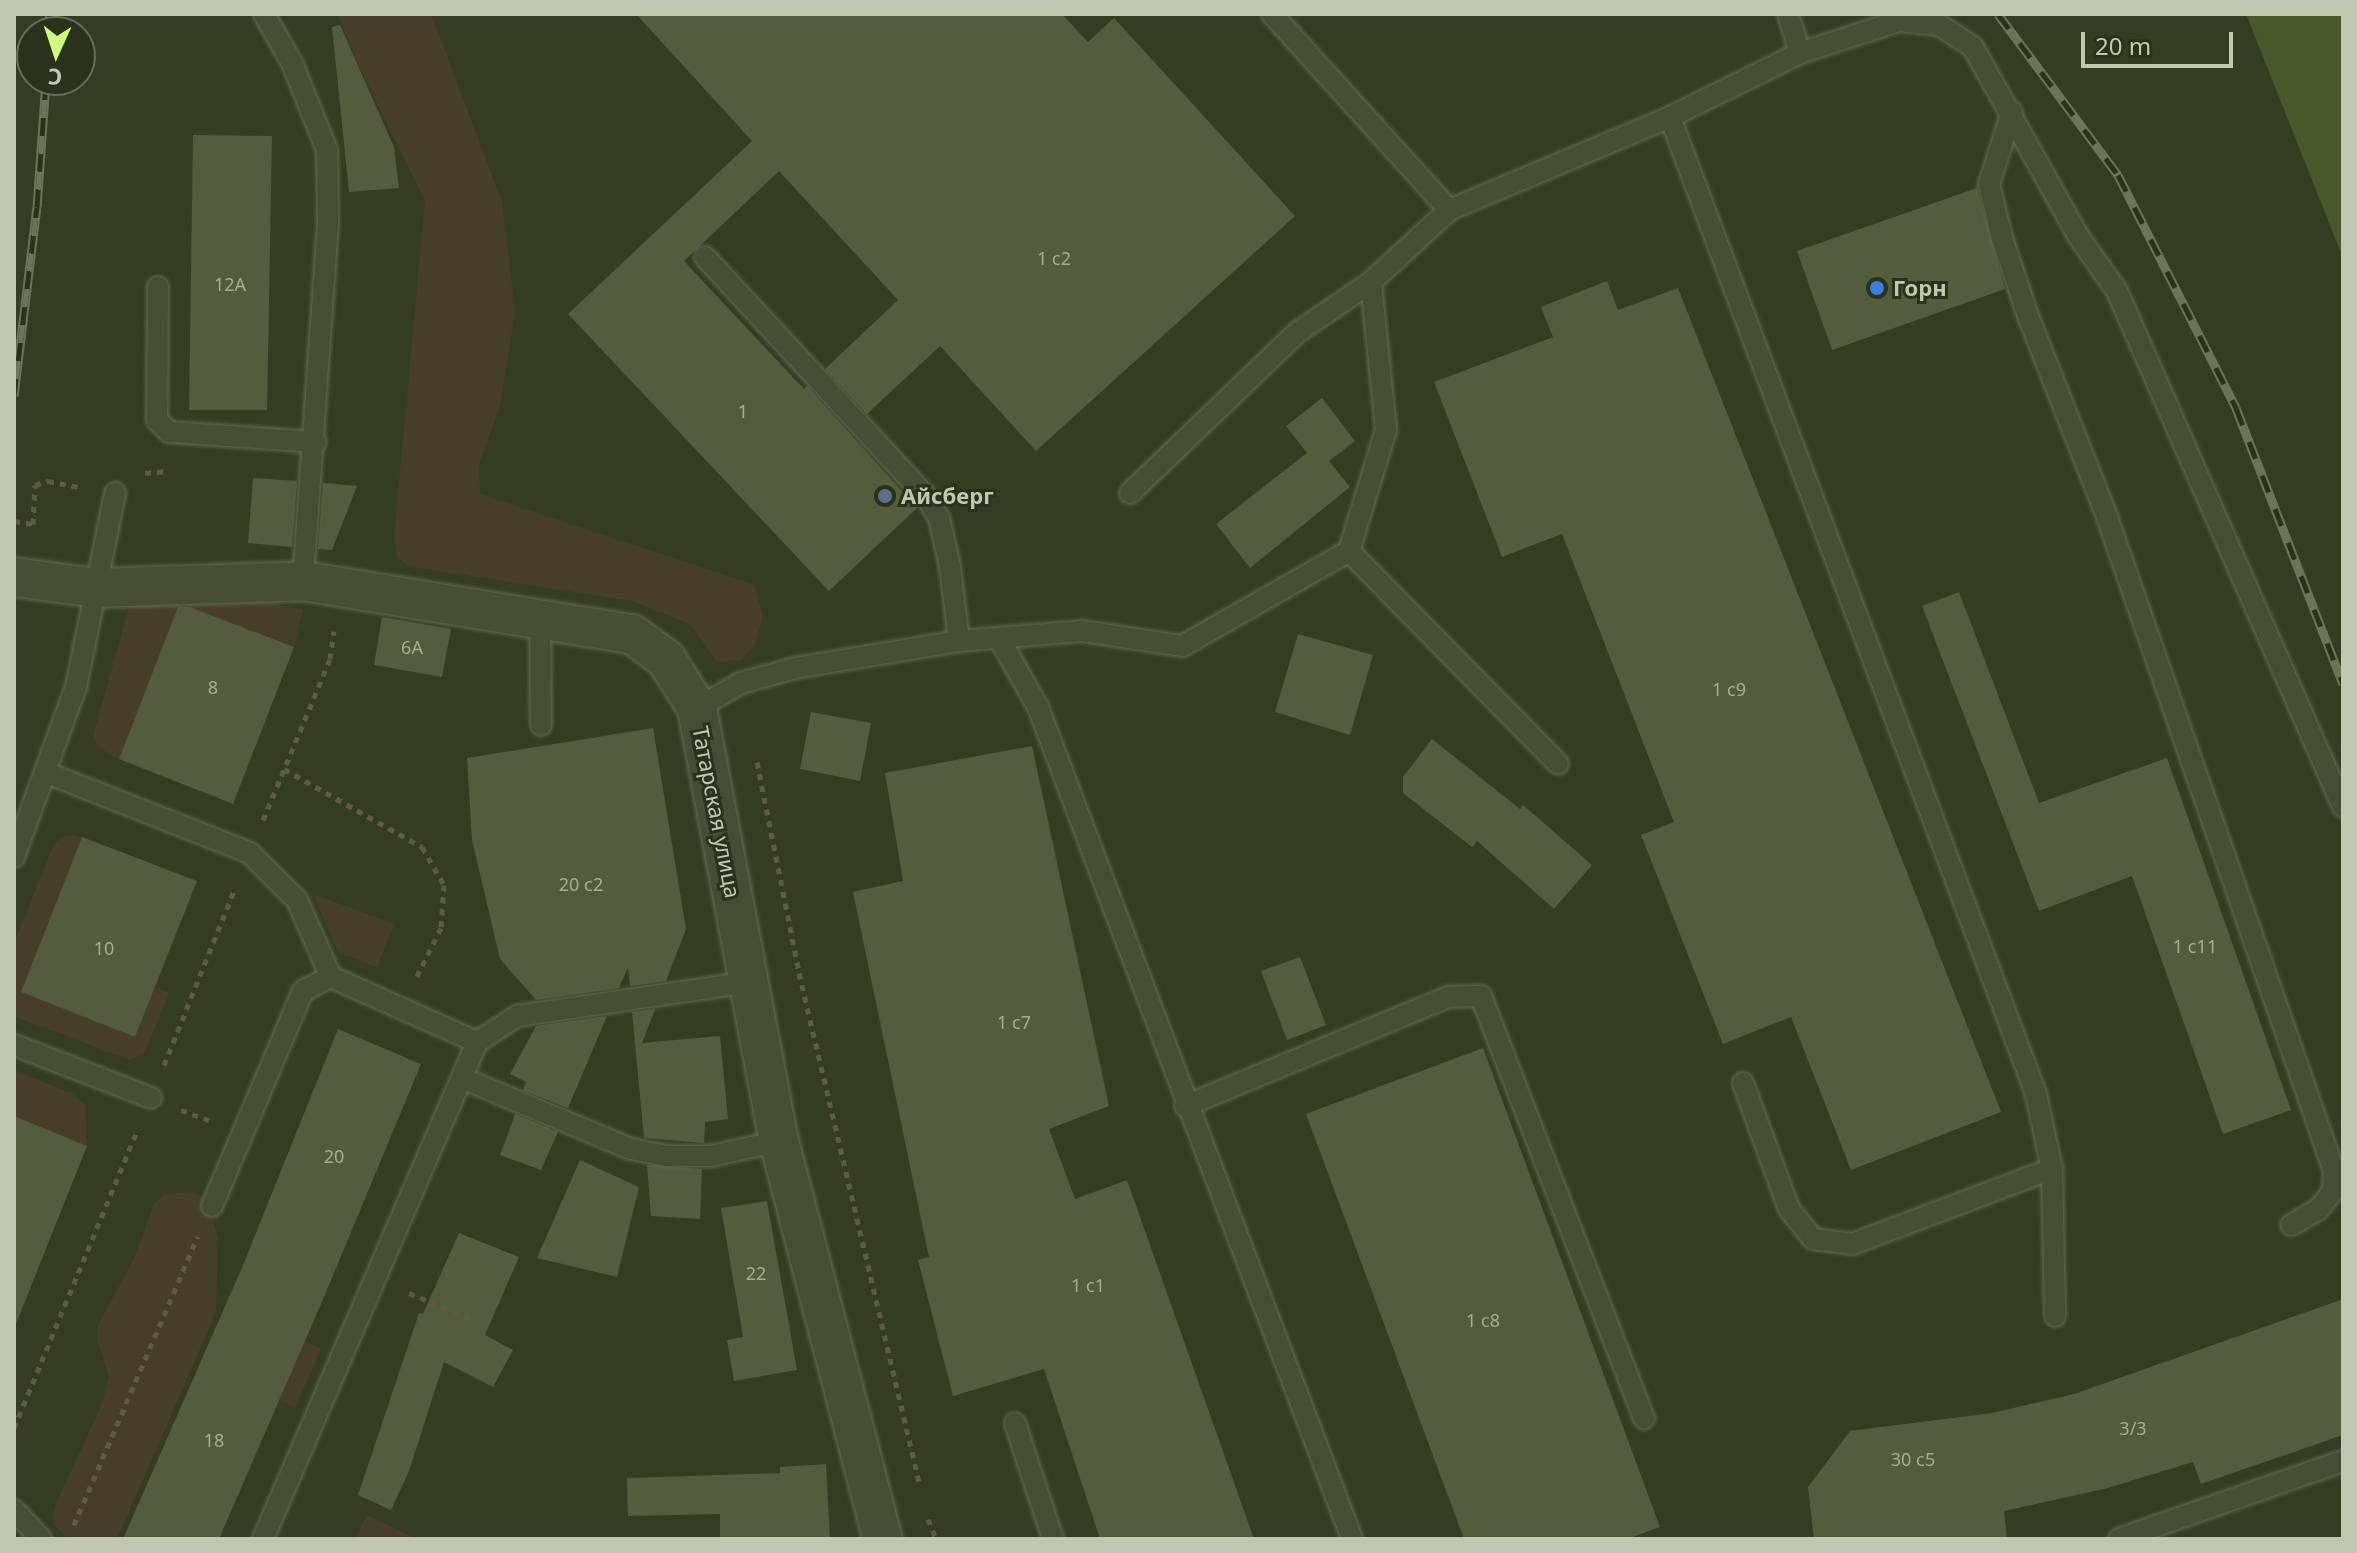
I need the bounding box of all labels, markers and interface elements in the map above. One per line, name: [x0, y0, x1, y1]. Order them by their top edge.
north arrow: [16, 16, 96, 96]
scale bar: [2085, 16, 2237, 66]
text: 20 m: [2095, 29, 2151, 62]
text: С: [47, 63, 63, 93]
house number: 1 с2: [1037, 247, 1071, 269]
house number: 12А: [214, 273, 246, 295]
place label: Горн: [1893, 275, 1947, 301]
marker: Горн: [1868, 279, 1886, 297]
house number: 1: [738, 400, 748, 422]
place label: Айсберг: [901, 483, 994, 509]
marker: Айсберг: [876, 487, 894, 505]
house number: 6А: [401, 636, 423, 658]
house number: 8: [208, 676, 218, 698]
house number: 1 с9: [1712, 678, 1746, 700]
street label: Татарская улица: [687, 724, 747, 900]
house number: 20 с2: [559, 873, 603, 895]
house number: 1 с11: [2173, 935, 2217, 957]
house number: 10: [94, 937, 114, 959]
house number: 1 с7: [997, 1011, 1031, 1033]
house number: 20: [324, 1145, 344, 1167]
house number: 22: [746, 1262, 766, 1284]
house number: 1 с1: [1071, 1274, 1105, 1296]
house number: 1 с8: [1466, 1309, 1500, 1331]
house number: 3/3: [2119, 1417, 2147, 1439]
house number: 18: [204, 1429, 224, 1451]
house number: 30 с5: [1891, 1448, 1935, 1470]

